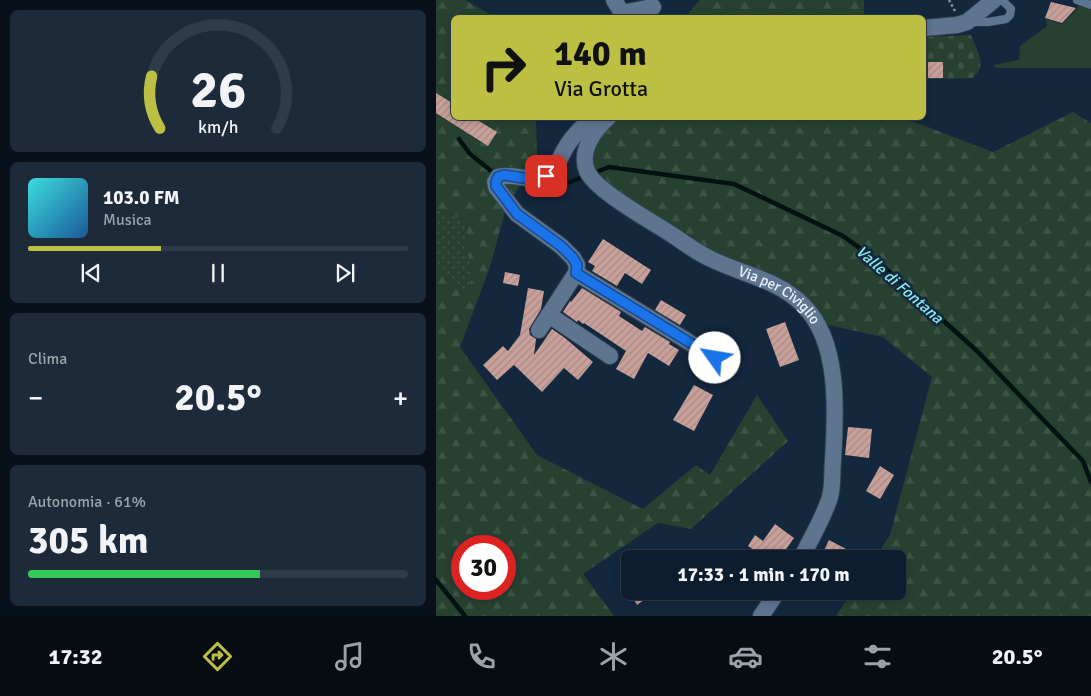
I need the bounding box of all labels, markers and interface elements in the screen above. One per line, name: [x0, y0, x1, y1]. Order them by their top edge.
text: 140 m: [554, 32, 647, 75]
icon: right: [471, 35, 536, 100]
text: 26: [190, 58, 246, 122]
text: Via Grotta: [554, 75, 648, 102]
text: km/h: [198, 116, 238, 138]
pin: [525, 155, 567, 197]
icon: arrive: [532, 162, 560, 190]
text: 103.0 FM: [103, 186, 180, 210]
text: Musica: [103, 210, 152, 230]
water label: Valle di Fontana: [852, 241, 948, 329]
icon: previous: [77, 259, 105, 287]
icon: pause: [204, 259, 232, 287]
icon: next: [331, 259, 359, 287]
street label: Via per Civiglio: [736, 262, 824, 328]
position arrow: [688, 331, 740, 383]
text: Clima: [28, 349, 67, 369]
text: 20.5°: [174, 374, 262, 421]
text: −: [28, 381, 43, 415]
text: +: [393, 381, 408, 415]
text: Autonomia · 61%: [28, 492, 146, 512]
text: 305 km: [28, 517, 149, 564]
speed limit sign: 30: [451, 535, 516, 600]
text: 17:33 · 1 min · 170 m: [677, 563, 850, 587]
icon: directions: [200, 639, 235, 674]
icon: music: [332, 639, 367, 674]
icon: phone: [464, 639, 499, 674]
icon: climate: [596, 639, 631, 674]
icon: car: [728, 639, 763, 674]
icon: filters: [860, 639, 895, 674]
text: 17:32: [49, 643, 103, 670]
text: 20.5°: [992, 643, 1042, 670]

